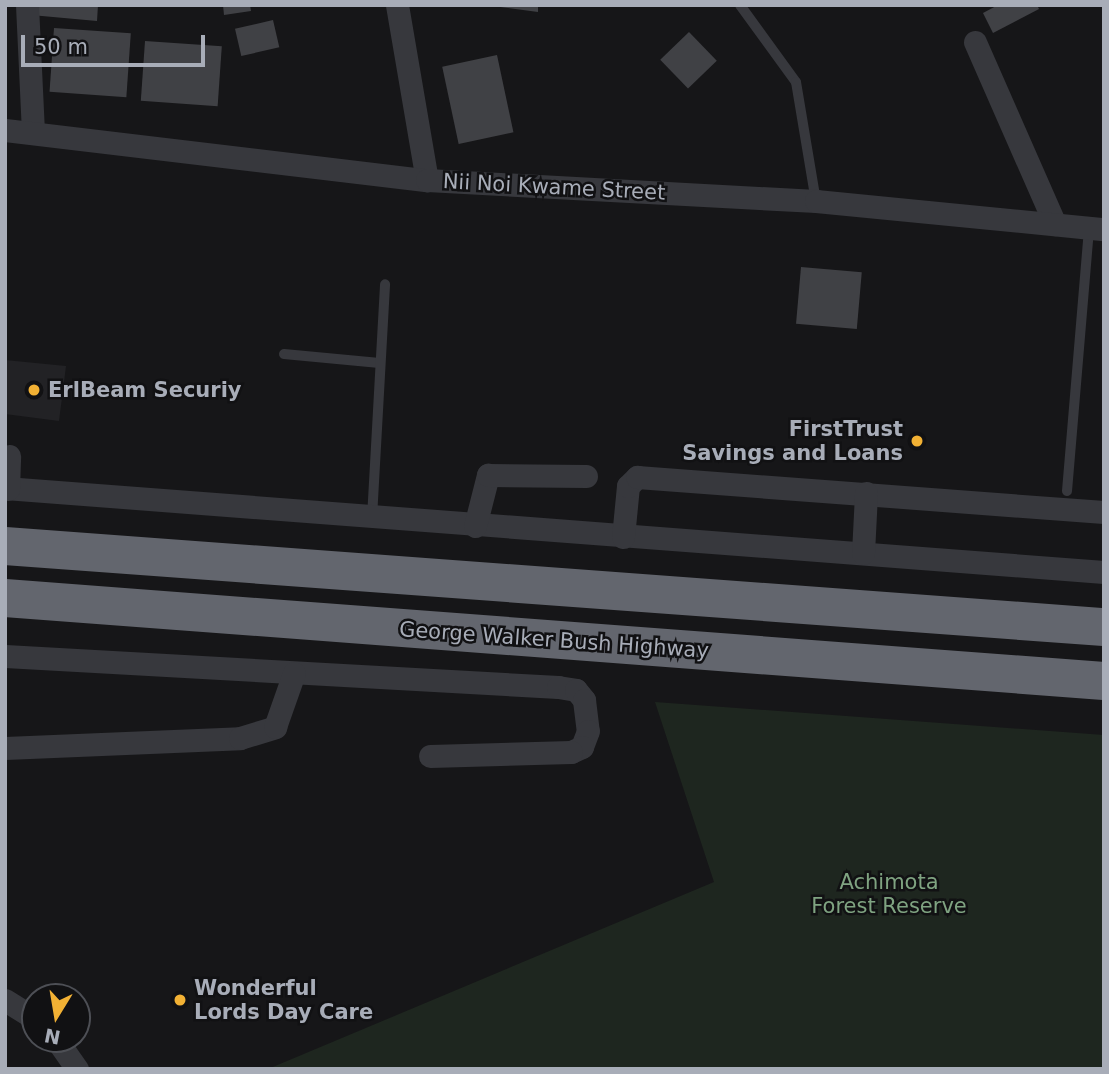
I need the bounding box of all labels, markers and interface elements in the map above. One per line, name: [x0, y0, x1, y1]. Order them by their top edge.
scale bar: [24, 21, 208, 65]
text: 50 m: [34, 35, 88, 59]
street label: Nii Noi Kwame Street: [442, 169, 666, 205]
place label: ErlBeam Securiy: [48, 377, 242, 403]
marker: ErlBeam Securiy: [26, 382, 42, 398]
place label: FirstTrust Savings and Loans: [682, 416, 903, 466]
marker: FirstTrust Savings and Loans: [909, 433, 925, 449]
street label: George Walker Bush Highway: [398, 617, 710, 663]
park label: Achimota Forest Reserve: [811, 869, 967, 919]
place label: Wonderful Lords Day Care: [194, 975, 373, 1025]
north arrow: [21, 983, 91, 1053]
marker: Wonderful Lords Day Care: [172, 992, 188, 1008]
text: N: [42, 1024, 62, 1049]

